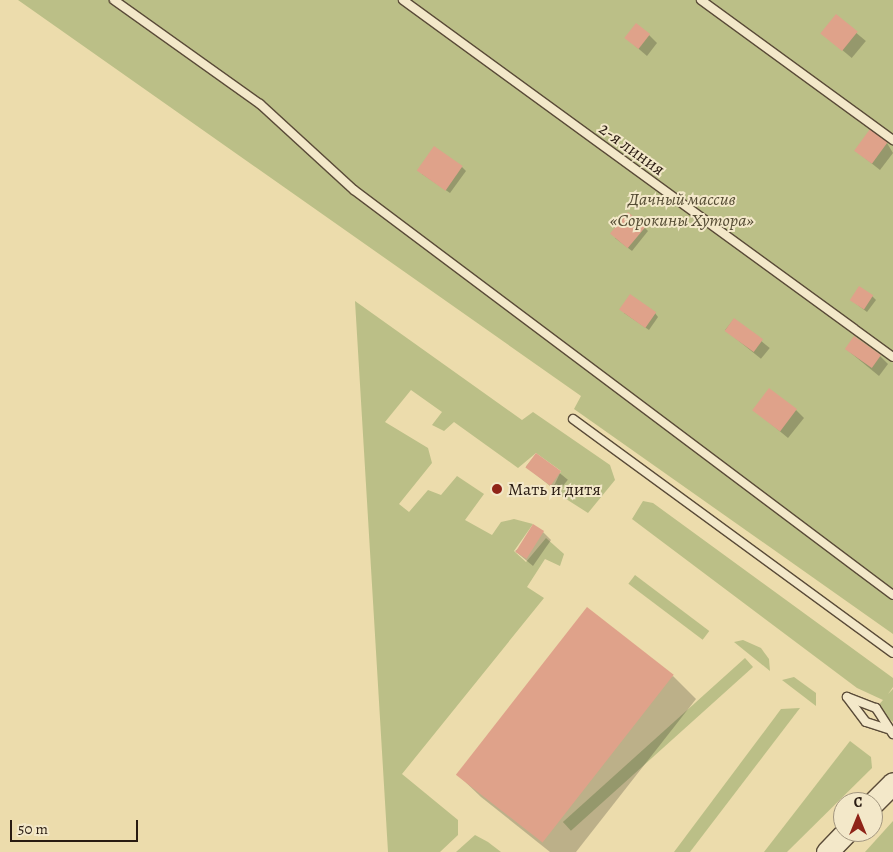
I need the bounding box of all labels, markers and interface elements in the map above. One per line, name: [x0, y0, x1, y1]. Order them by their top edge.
street label: 2-я линия: [595, 118, 669, 180]
park label: Дачный массив «Сорокины Хутора»: [610, 189, 754, 232]
place label: Мать и дитя: [508, 478, 601, 500]
marker: Мать и дитя: [490, 482, 504, 496]
north arrow: [833, 792, 883, 842]
text: С: [854, 793, 862, 812]
scale bar: [12, 810, 140, 842]
text: 50 m: [18, 819, 48, 839]

